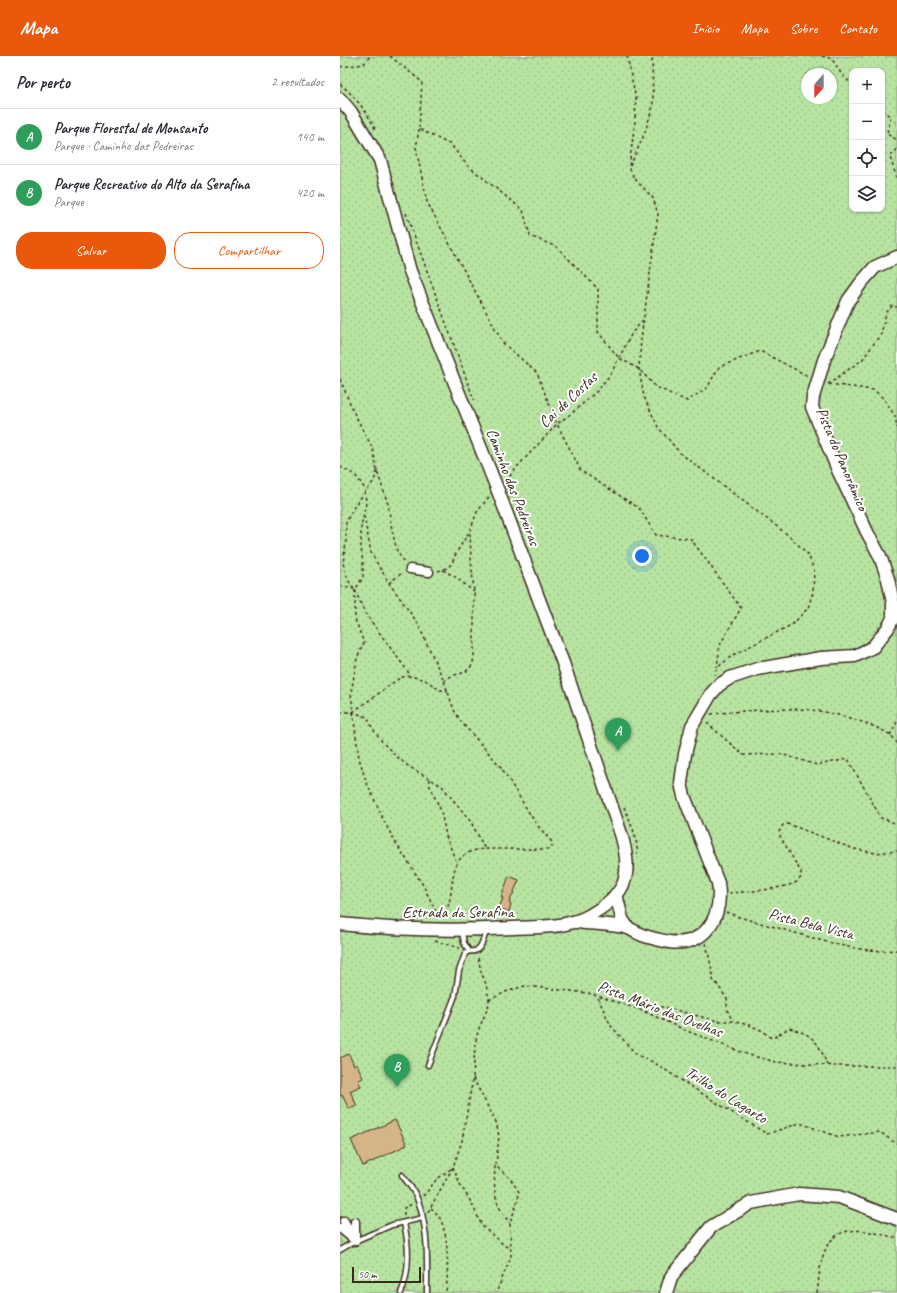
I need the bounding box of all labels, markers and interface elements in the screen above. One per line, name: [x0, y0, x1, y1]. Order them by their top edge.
text: Mapa: [20, 16, 57, 40]
text: Início: [692, 20, 719, 37]
text: Mapa: [741, 20, 768, 37]
text: Sobre: [790, 20, 817, 37]
text: Contato: [839, 20, 877, 37]
north arrow: [801, 68, 837, 104]
map controls: [849, 68, 885, 212]
button: +: [849, 68, 885, 104]
text: Por perto: [16, 72, 70, 93]
text: 2 resultados: [271, 74, 324, 90]
button: −: [849, 104, 885, 140]
text: Parque Florestal de Monsanto: [54, 119, 207, 138]
text: A: [26, 129, 32, 145]
text: 140 m: [296, 129, 324, 145]
text: Parque · Caminho das Pedreiras: [54, 138, 193, 154]
button: locate: [849, 140, 885, 176]
text: Parque Recreativo do Alto da Serafina: [54, 175, 249, 194]
button: layers: [849, 176, 885, 212]
text: B: [26, 185, 32, 201]
text: 420 m: [296, 185, 324, 201]
text: Parque: [54, 194, 84, 210]
button: Salvar: [16, 232, 166, 269]
button: Compartilhar: [174, 232, 324, 269]
street label: Cai de Costas: [535, 367, 602, 432]
street label: Pista do Panorâmico: [811, 404, 874, 516]
street label: Caminho das Pedreiras: [482, 426, 545, 550]
your location: [632, 546, 652, 566]
pin: A: [605, 718, 631, 751]
street label: Estrada da Serafina: [402, 902, 515, 922]
street label: Pista Bela Vista: [767, 904, 857, 945]
street label: Pista Mário das Ovelhas: [595, 976, 726, 1042]
pin: B: [384, 1054, 410, 1087]
street label: Trilho do Lagarto: [681, 1062, 772, 1129]
scale bar: [352, 1265, 421, 1284]
text: 50 m: [358, 1267, 377, 1281]

